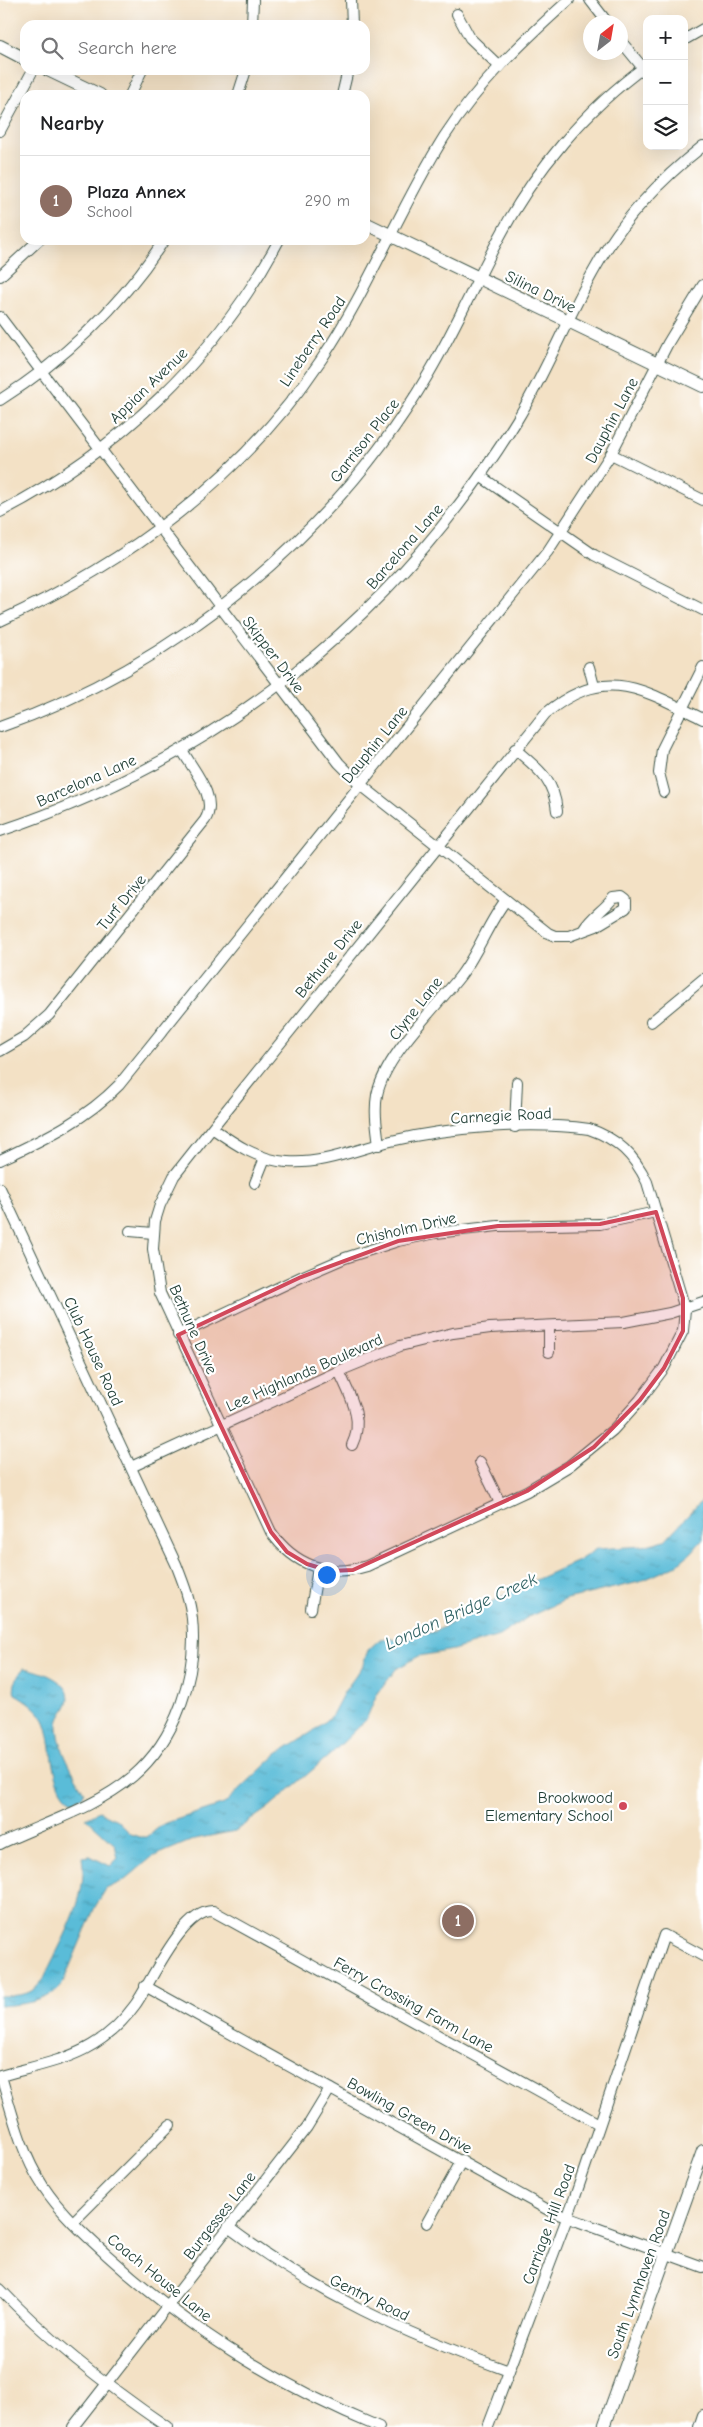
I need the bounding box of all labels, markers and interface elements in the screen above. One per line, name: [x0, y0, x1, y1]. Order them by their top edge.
north arrow: [583, 15, 628, 60]
map controls: [643, 15, 688, 150]
button: +: [643, 15, 688, 60]
search box: [20, 20, 370, 75]
icon: search: [38, 34, 66, 62]
text: Search here: [78, 37, 177, 59]
button: −: [643, 60, 688, 105]
button: layers: [643, 105, 688, 150]
text: Nearby: [40, 111, 104, 135]
text: Plaza Annex: [87, 181, 186, 203]
text: 1: [53, 192, 59, 210]
text: 290 m: [305, 192, 350, 210]
text: School: [87, 203, 133, 221]
street label: Silina Drive: [502, 267, 579, 317]
street label: Lineberry Road: [276, 293, 350, 390]
street label: Appian Avenue: [106, 344, 191, 427]
street label: Dauphin Lane: [582, 375, 642, 466]
street label: Garrison Place: [326, 395, 403, 486]
street label: Barcelona Lane: [363, 500, 447, 593]
street label: Skipper Drive: [239, 613, 308, 696]
street label: Dauphin Lane: [338, 702, 411, 787]
street label: Barcelona Lane: [34, 751, 139, 811]
street label: Turf Drive: [94, 871, 150, 934]
street label: Bethune Drive: [292, 916, 366, 1002]
street label: Clyne Lane: [385, 973, 446, 1044]
street label: Carnegie Road: [450, 1104, 552, 1128]
street label: Chisholm Drive: [354, 1209, 458, 1249]
street label: Bethune Drive: [165, 1282, 221, 1377]
street label: Club House Road: [60, 1294, 126, 1409]
street label: Lee Highlands Boulevard: [223, 1330, 385, 1416]
your location: [314, 1562, 340, 1588]
water label: London Bridge Creek: [382, 1568, 541, 1654]
place label: Brookwood Elementary School: [485, 1789, 613, 1825]
marker: Brookwood Elementary School: [617, 1800, 629, 1812]
pin: 1: [442, 1902, 474, 1940]
street label: Ferry Crossing Farm Lane: [331, 1953, 496, 2056]
street label: Bowling Green Drive: [344, 2074, 475, 2158]
street label: Carriage Hill Road: [519, 2162, 579, 2287]
street label: Burgesses Lane: [180, 2168, 260, 2263]
street label: South Lynnhaven Road: [604, 2208, 674, 2361]
street label: Coach House Lane: [104, 2230, 215, 2325]
street label: Gentry Road: [327, 2271, 412, 2325]

